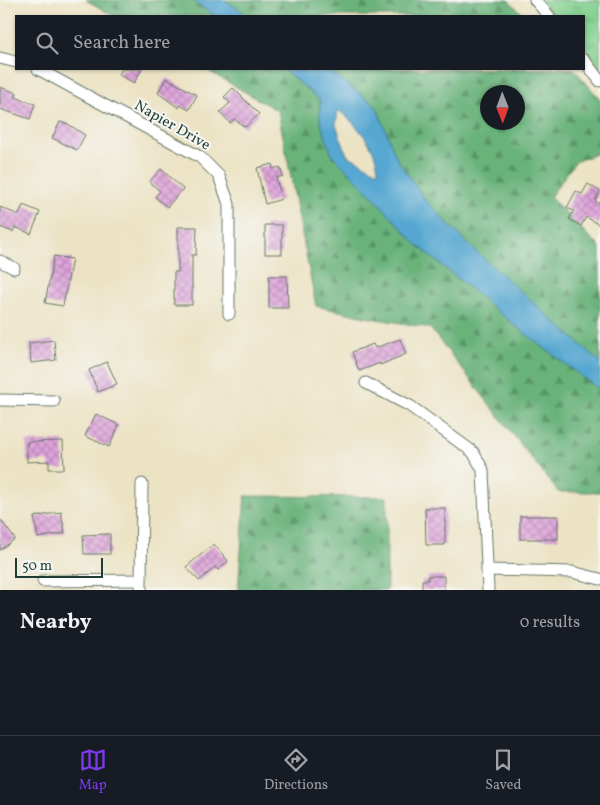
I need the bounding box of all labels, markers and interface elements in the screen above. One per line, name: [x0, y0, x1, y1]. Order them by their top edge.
search box: [15, 15, 585, 70]
icon: search: [33, 29, 61, 57]
text: Search here: [73, 30, 170, 56]
north arrow: [480, 85, 525, 130]
street label: Napier Drive: [130, 96, 214, 156]
scale bar: [15, 555, 102, 578]
text: 50 m: [22, 557, 52, 576]
text: Nearby: [20, 608, 91, 637]
text: 0 results: [520, 612, 580, 634]
tab: Map: [79, 746, 107, 795]
tab: Directions: [264, 746, 328, 795]
tab: Saved: [485, 746, 521, 795]

